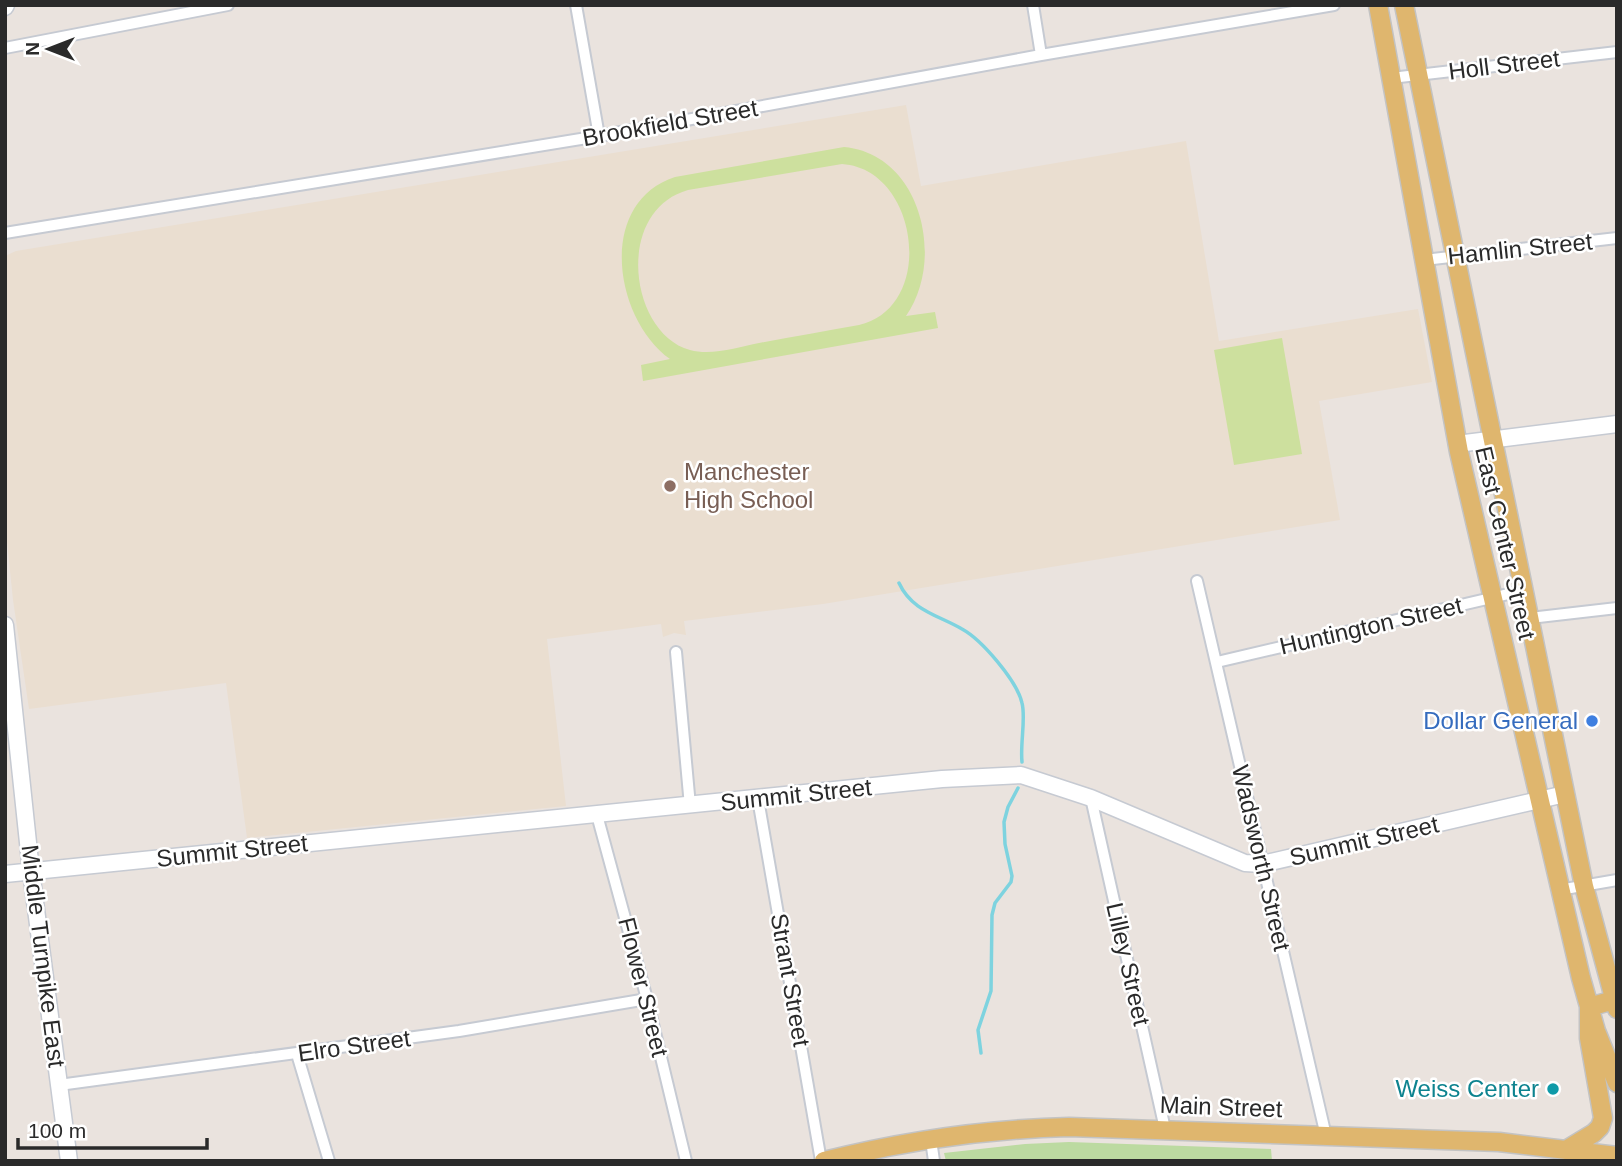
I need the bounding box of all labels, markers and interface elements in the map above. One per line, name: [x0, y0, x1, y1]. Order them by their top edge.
north arrow: [14, 14, 84, 84]
text: N: [22, 42, 43, 56]
street label: Holl Street: [1447, 44, 1562, 85]
street label: Brookfield Street: [580, 94, 760, 151]
street label: Hamlin Street: [1446, 227, 1594, 270]
street label: East Center Street: [1470, 444, 1541, 642]
place label: Manchester High School: [684, 458, 813, 513]
marker: Manchester High School: [662, 478, 678, 494]
street label: Huntington Street: [1277, 591, 1465, 660]
place label: Dollar General: [1423, 707, 1578, 734]
marker: Dollar General: [1584, 713, 1600, 729]
street label: Wadsworth Street: [1227, 762, 1296, 954]
street label: Summit Street: [719, 773, 873, 816]
street label: Summit Street: [1287, 810, 1441, 871]
street label: Summit Street: [155, 829, 309, 872]
street label: Middle Turnpike East: [16, 843, 71, 1069]
street label: Lilley Street: [1101, 900, 1156, 1028]
street label: Strant Street: [765, 911, 816, 1049]
street label: Flower Street: [613, 914, 674, 1060]
street label: Elro Street: [296, 1024, 412, 1067]
place label: Weiss Center: [1395, 1075, 1539, 1102]
marker: Weiss Center: [1545, 1081, 1561, 1097]
street label: Main Street: [1159, 1091, 1283, 1122]
scale bar: [18, 1106, 206, 1150]
text: 100 m: [28, 1119, 86, 1142]

